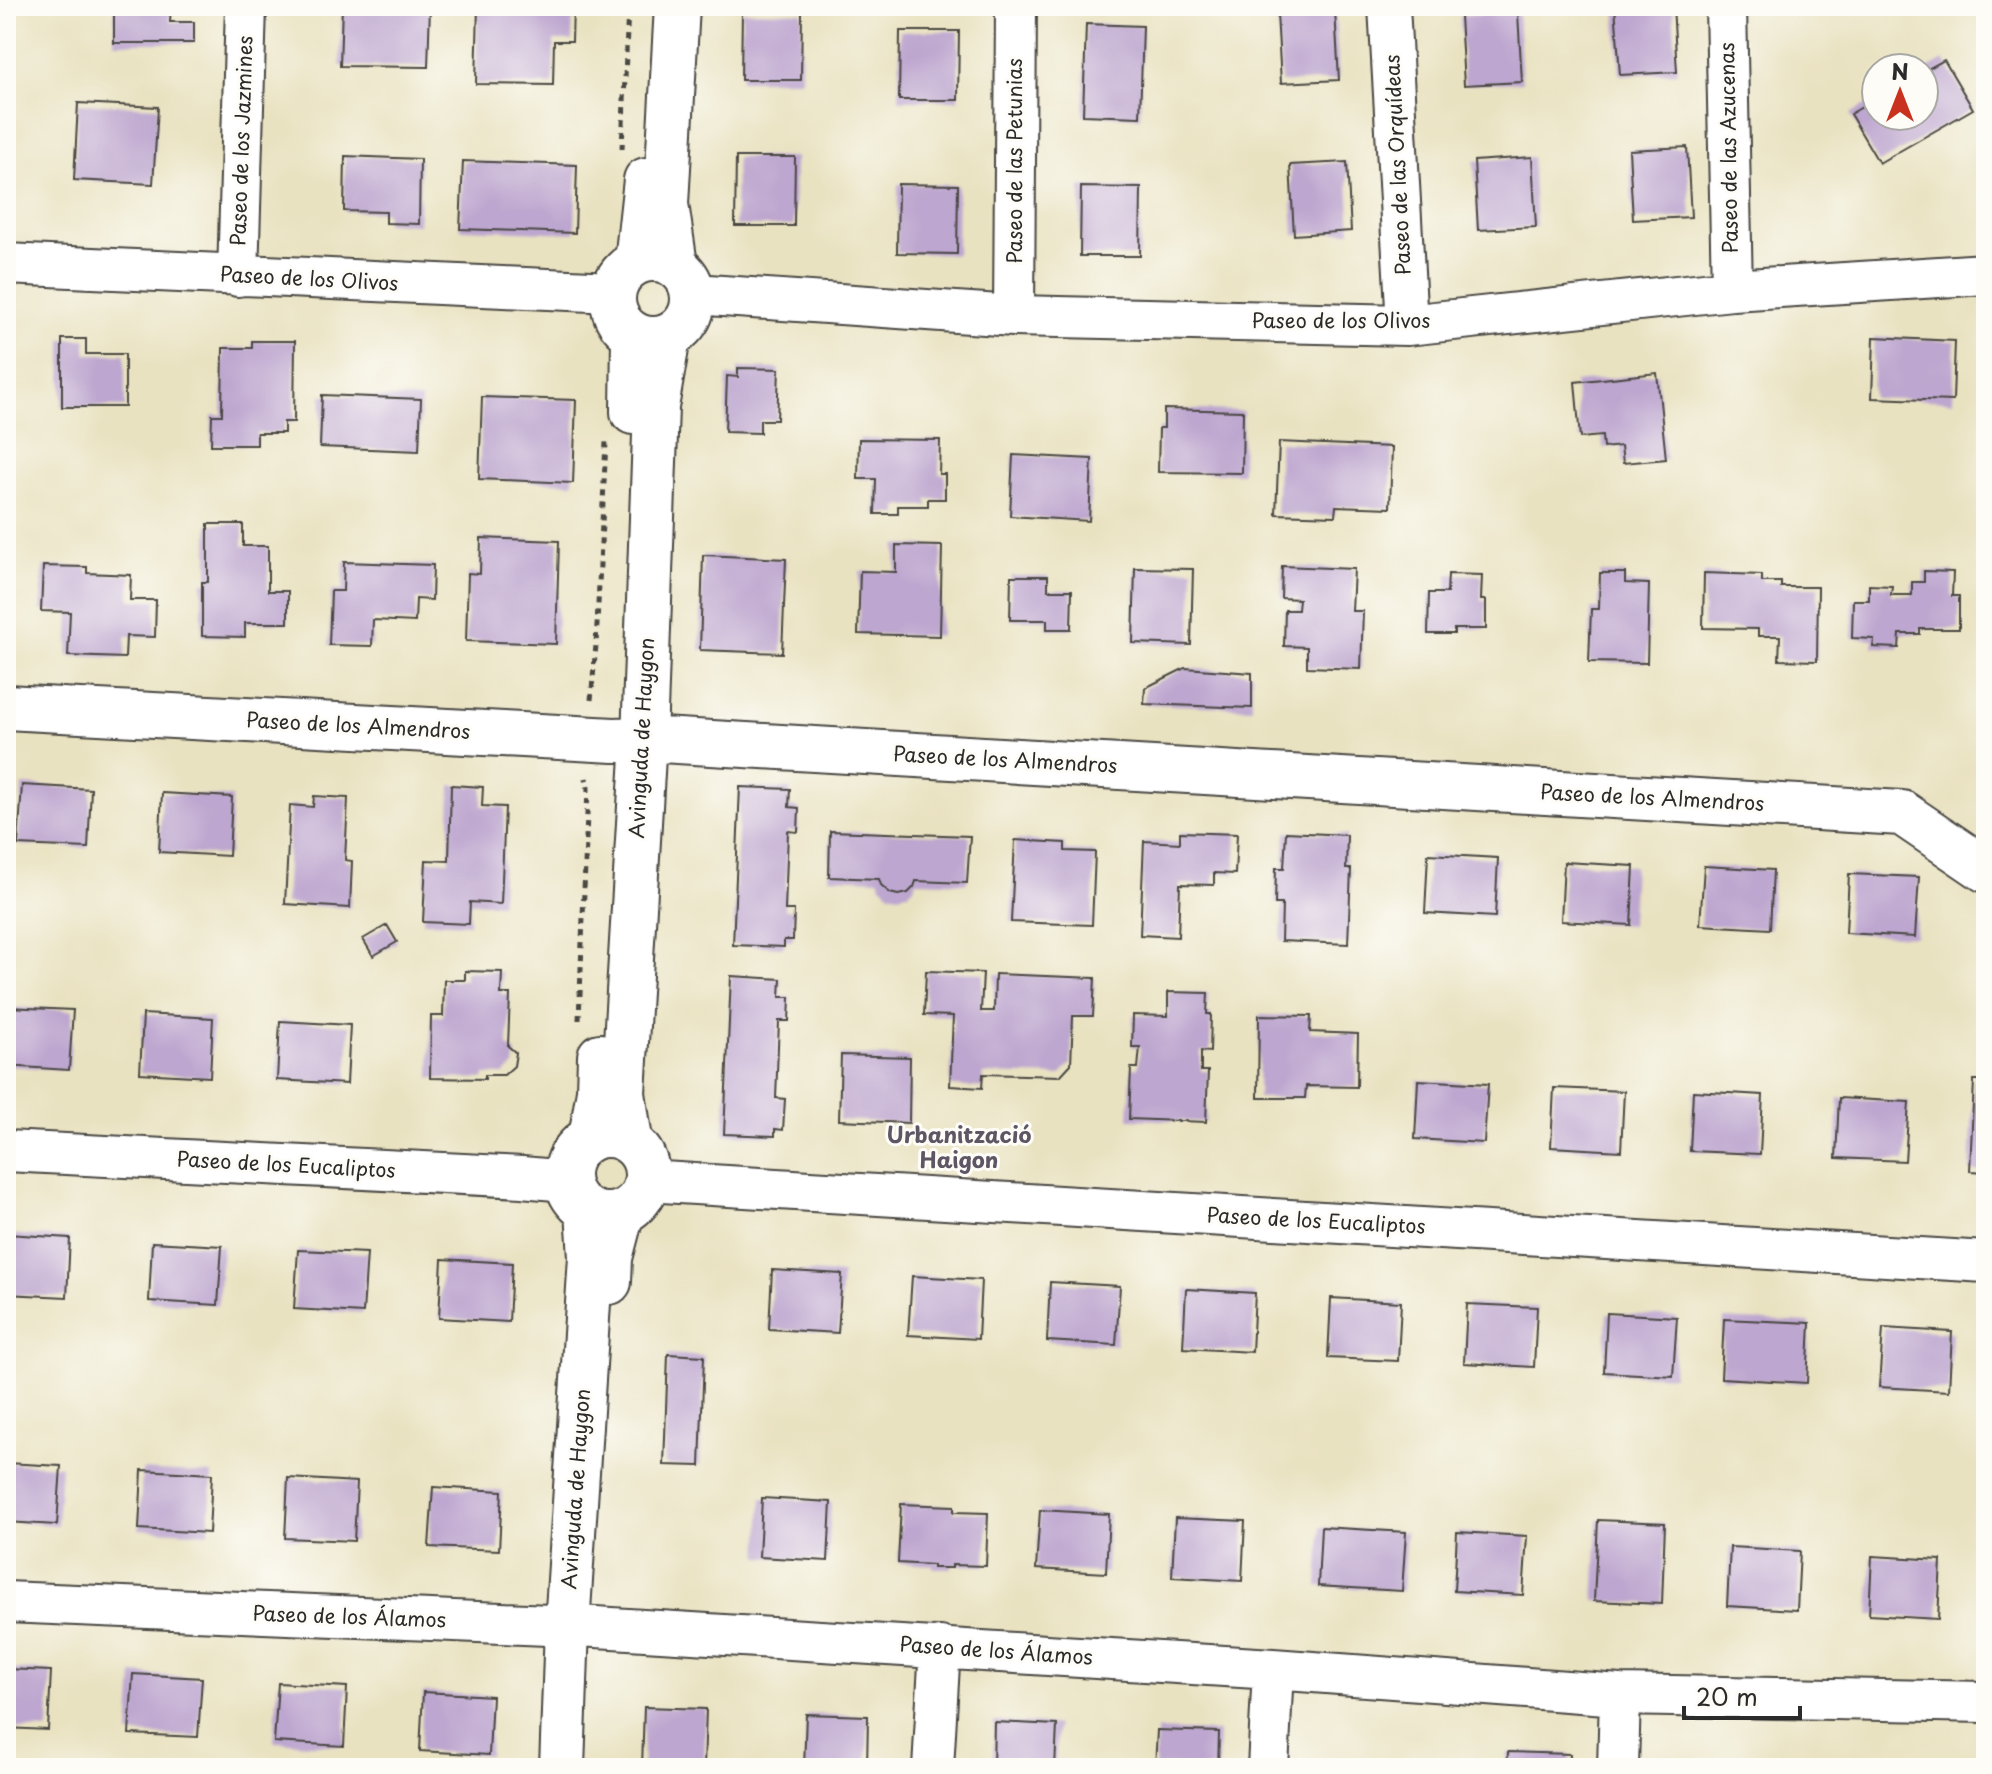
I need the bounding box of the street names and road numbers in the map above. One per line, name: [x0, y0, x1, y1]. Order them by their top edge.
street label: Paseo de los Jazmines: [222, 35, 260, 247]
street label: Paseo de las Azucenas: [1711, 42, 1745, 254]
street label: Paseo de las Orquídeas: [1376, 54, 1418, 276]
street label: Paseo de las Petunias: [999, 58, 1029, 264]
street label: Paseo de los Olivos: [219, 258, 399, 298]
street label: Paseo de los Olivos: [1252, 305, 1430, 335]
street label: Avinguda de Haygon: [621, 637, 661, 839]
street label: Paseo de los Almendros: [245, 704, 471, 746]
street label: Paseo de los Almendros: [892, 738, 1118, 780]
street label: Paseo de los Almendros: [1539, 776, 1765, 818]
street label: Paseo de los Eucaliptos: [176, 1143, 396, 1185]
street label: Paseo de los Eucaliptos: [1206, 1199, 1426, 1241]
street label: Avinguda de Haygon: [553, 1388, 597, 1590]
street label: Paseo de los Álamos: [252, 1598, 446, 1634]
street label: Paseo de los Álamos: [898, 1628, 1094, 1672]

